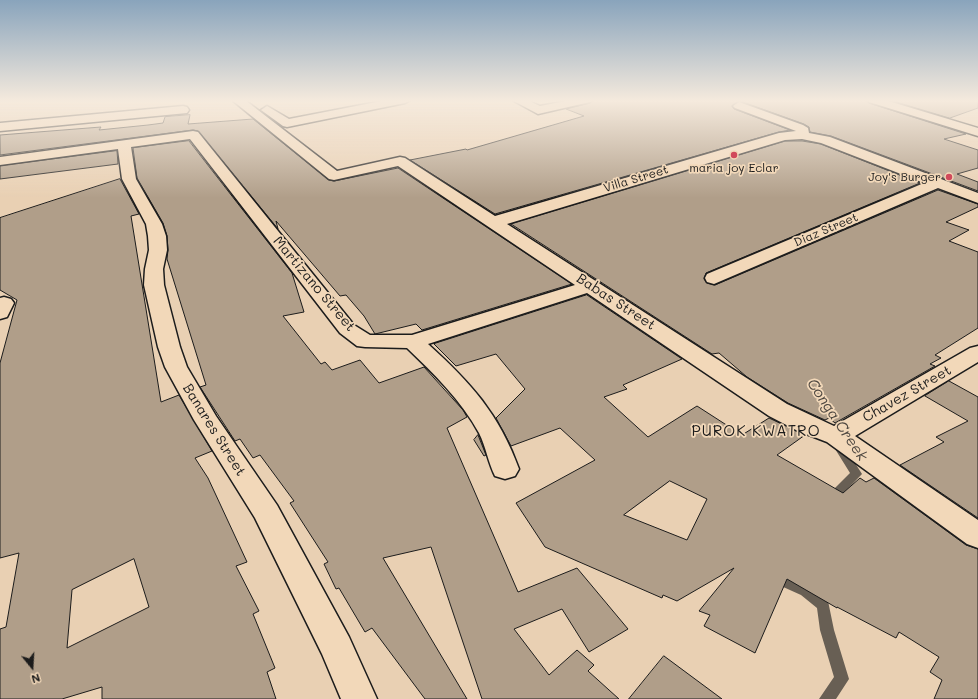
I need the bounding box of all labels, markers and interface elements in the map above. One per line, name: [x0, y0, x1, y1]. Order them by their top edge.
marker: maria joy Eclar: [729, 150, 739, 160]
place label: maria joy Eclar: [689, 161, 779, 175]
street label: Villa Street: [602, 162, 670, 196]
place label: Joy's Burger: [868, 170, 941, 184]
marker: Joy's Burger: [944, 172, 954, 182]
street label: Diaz Street: [792, 210, 860, 250]
street label: Martizano Street: [269, 233, 359, 335]
street label: Babas Street: [573, 270, 659, 334]
street label: Chavez Street: [860, 362, 954, 426]
water label: Conga Creek: [803, 375, 871, 465]
street label: Banares Street: [179, 381, 249, 479]
district label: PUROK KWATRO: [691, 422, 821, 440]
north arrow: [12, 647, 52, 687]
text: N: [30, 670, 42, 687]

